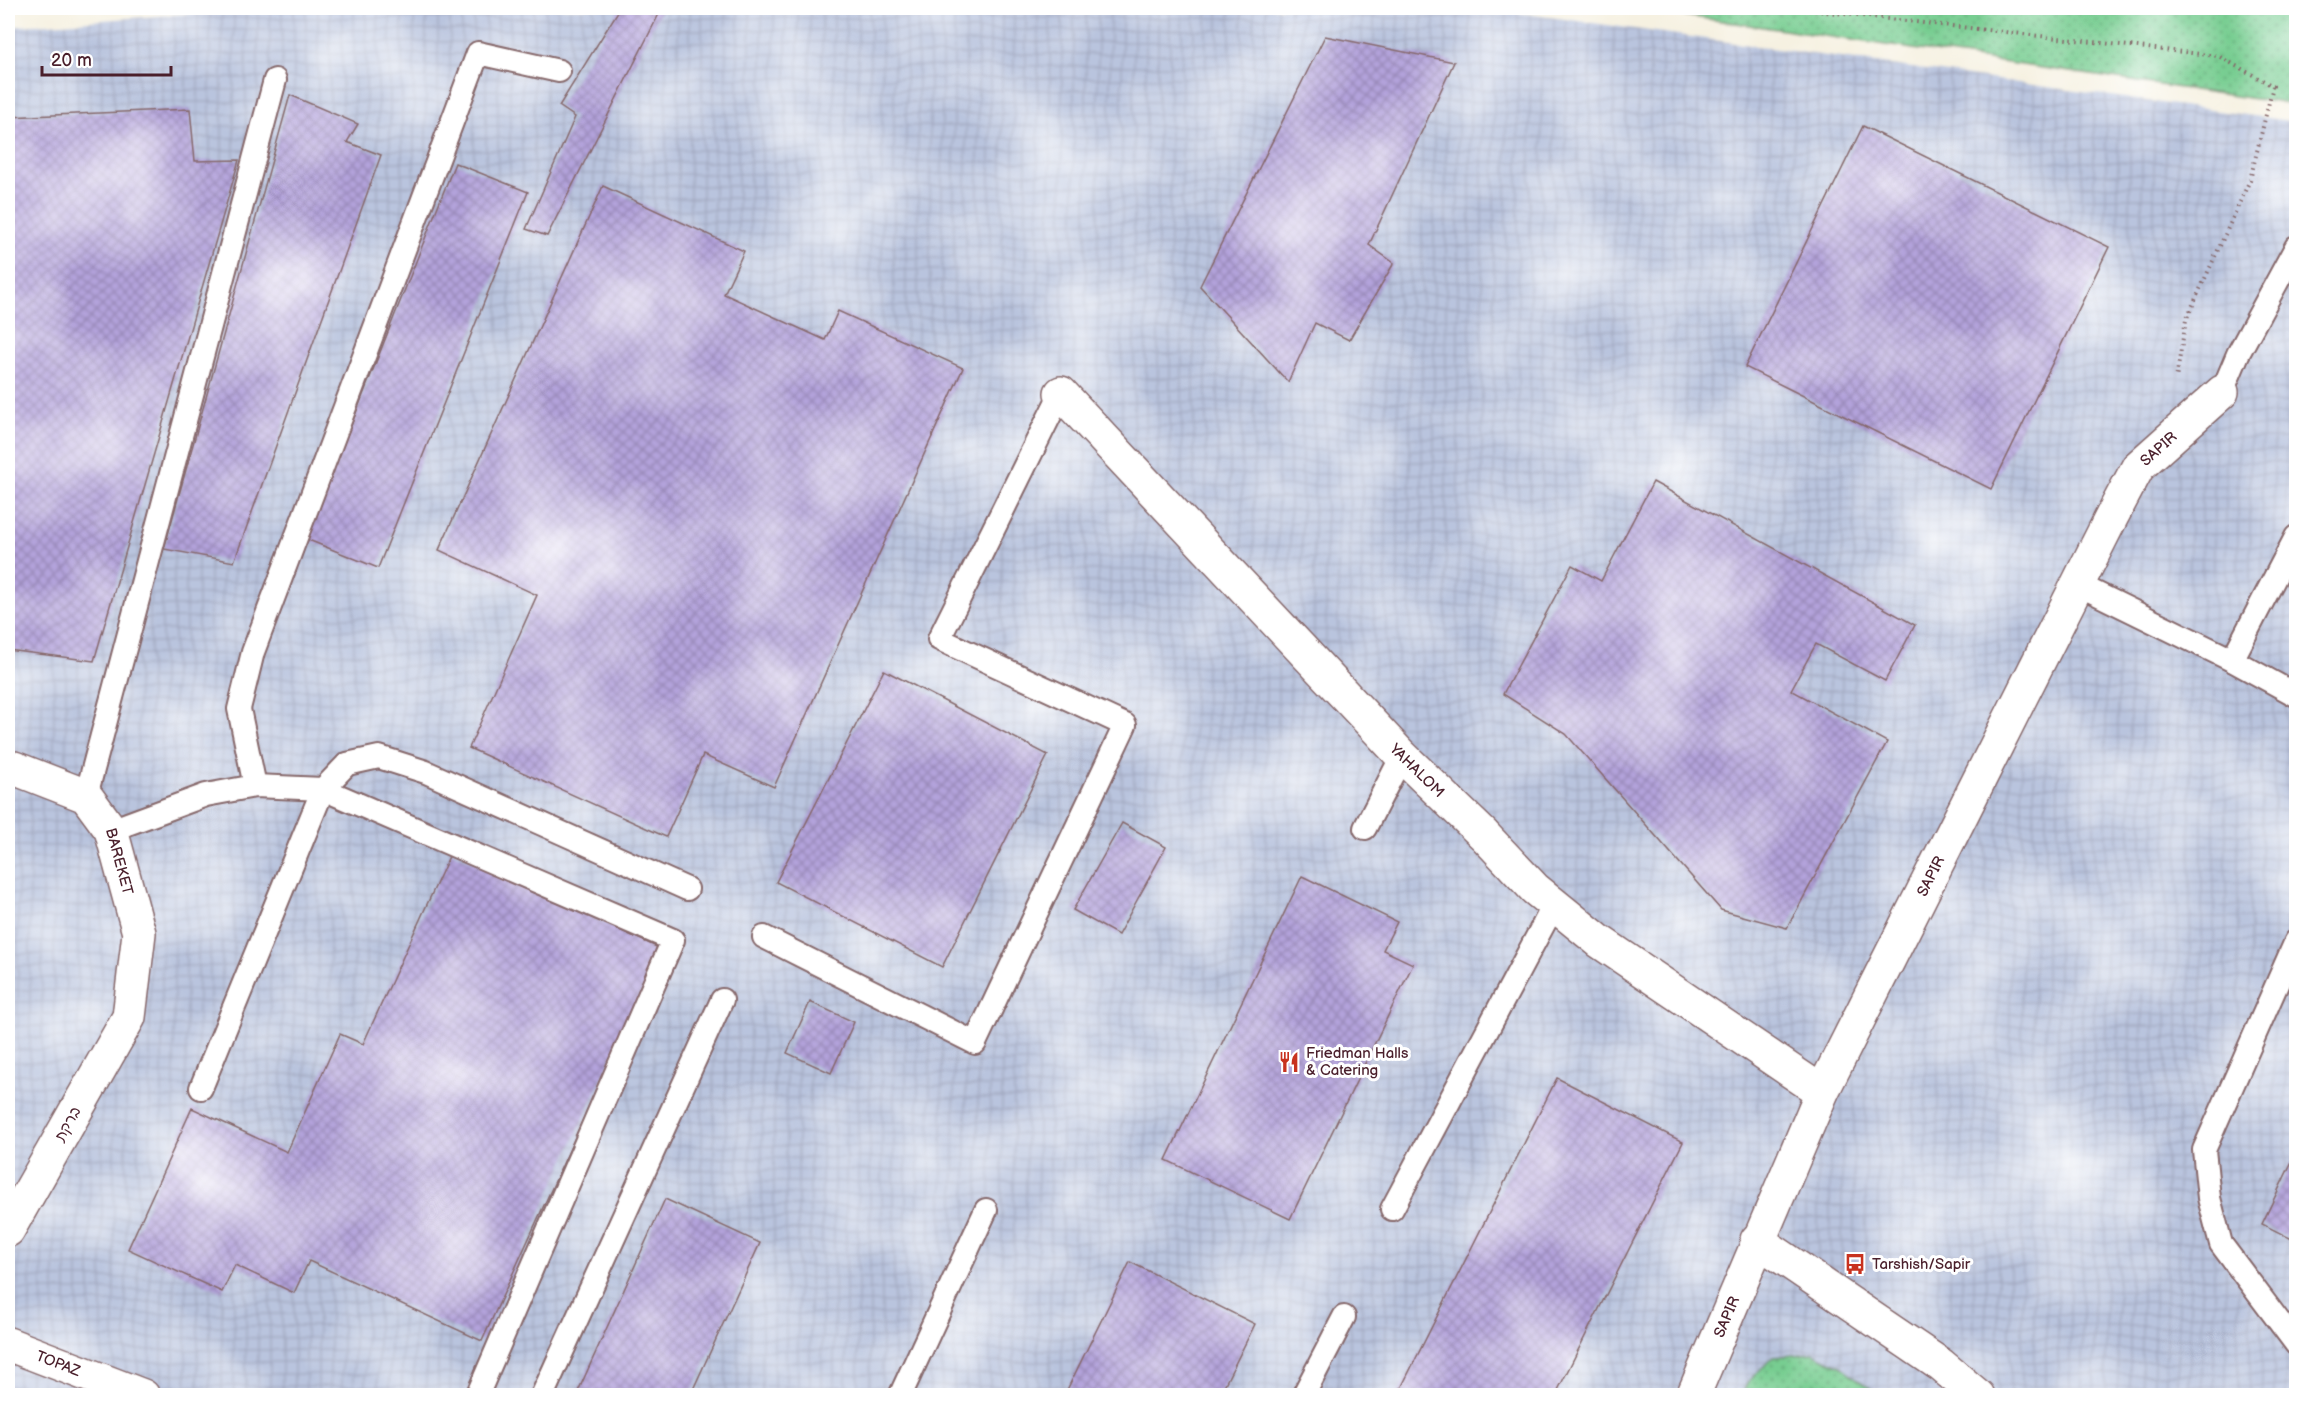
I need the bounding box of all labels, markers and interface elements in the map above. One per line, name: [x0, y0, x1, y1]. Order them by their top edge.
scale bar: [42, 39, 171, 77]
text: 20 m: [51, 50, 92, 71]
street label: SAPIR: [2136, 427, 2181, 470]
street label: YAHALOM: [1385, 739, 1449, 801]
street label: BAREKET: [101, 826, 138, 897]
street label: SAPIR: [1913, 852, 1949, 900]
place label: Friedman Halls & Catering: [1306, 1044, 1409, 1080]
restaurant icon: Friedman Halls & Catering: [1277, 1050, 1301, 1074]
street label: ברקת: [50, 1103, 85, 1146]
bus stop icon: Tarshish/Sapir: [1843, 1252, 1867, 1276]
place label: Tarshish/Sapir: [1872, 1255, 1971, 1274]
street label: SAPIR: [1709, 1293, 1744, 1340]
street label: TOPAZ: [33, 1346, 84, 1381]

